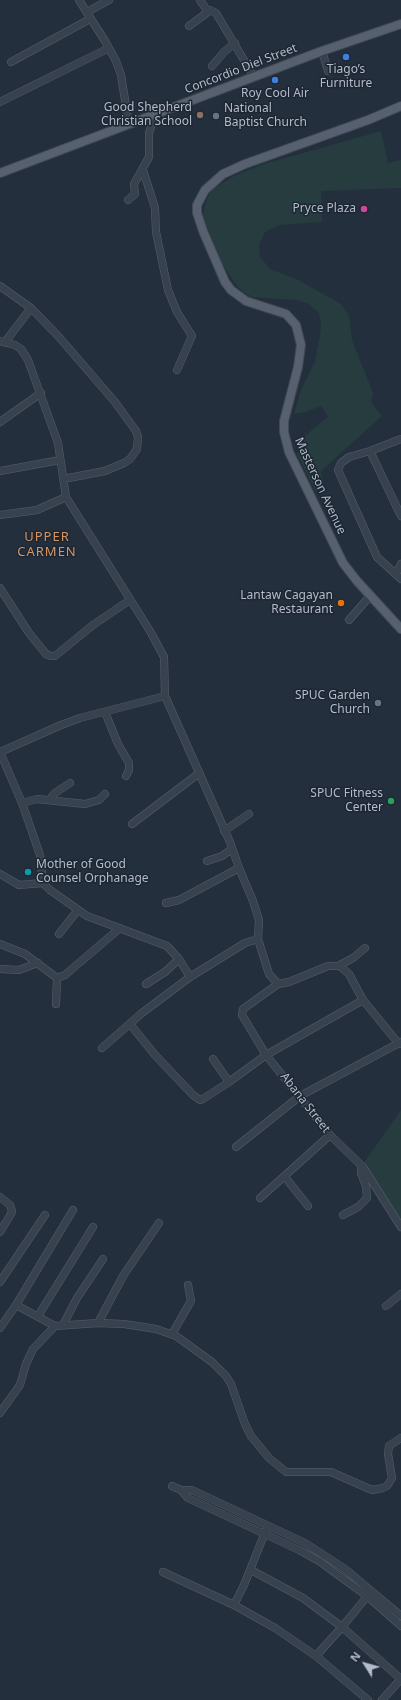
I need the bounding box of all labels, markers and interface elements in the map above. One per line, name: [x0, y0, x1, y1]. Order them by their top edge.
street label: Concordio Diel Street: [183, 41, 299, 97]
marker: Tiago’s Furniture: [341, 52, 351, 62]
place label: Tiago’s Furniture: [320, 63, 372, 91]
marker: Roy Cool Air: [270, 75, 280, 85]
place label: Roy Cool Air: [241, 87, 309, 101]
place label: Good Shepherd Christian School: [101, 101, 192, 129]
place label: National Baptist Church: [224, 102, 307, 130]
marker: Good Shepherd Christian School: [195, 110, 205, 120]
marker: National Baptist Church: [211, 111, 221, 121]
place label: Pryce Plaza: [293, 202, 356, 216]
marker: Pryce Plaza: [359, 204, 369, 214]
street label: Masterson Avenue: [291, 435, 349, 537]
district label: UPPER CARMEN: [17, 529, 77, 560]
place label: Lantaw Cagayan Restaurant: [240, 589, 333, 617]
marker: Lantaw Cagayan Restaurant: [336, 598, 346, 608]
place label: SPUC Garden Church: [295, 689, 370, 717]
marker: SPUC Garden Church: [373, 698, 383, 708]
place label: SPUC Fitness Center: [310, 787, 383, 815]
marker: SPUC Fitness Center: [386, 796, 396, 806]
place label: Mother of Good Counsel Orphanage: [36, 858, 149, 886]
marker: Mother of Good Counsel Orphanage: [23, 867, 33, 877]
street label: Abana Street: [277, 1070, 333, 1136]
north arrow: [345, 1644, 385, 1684]
text: N: [346, 1648, 364, 1665]

